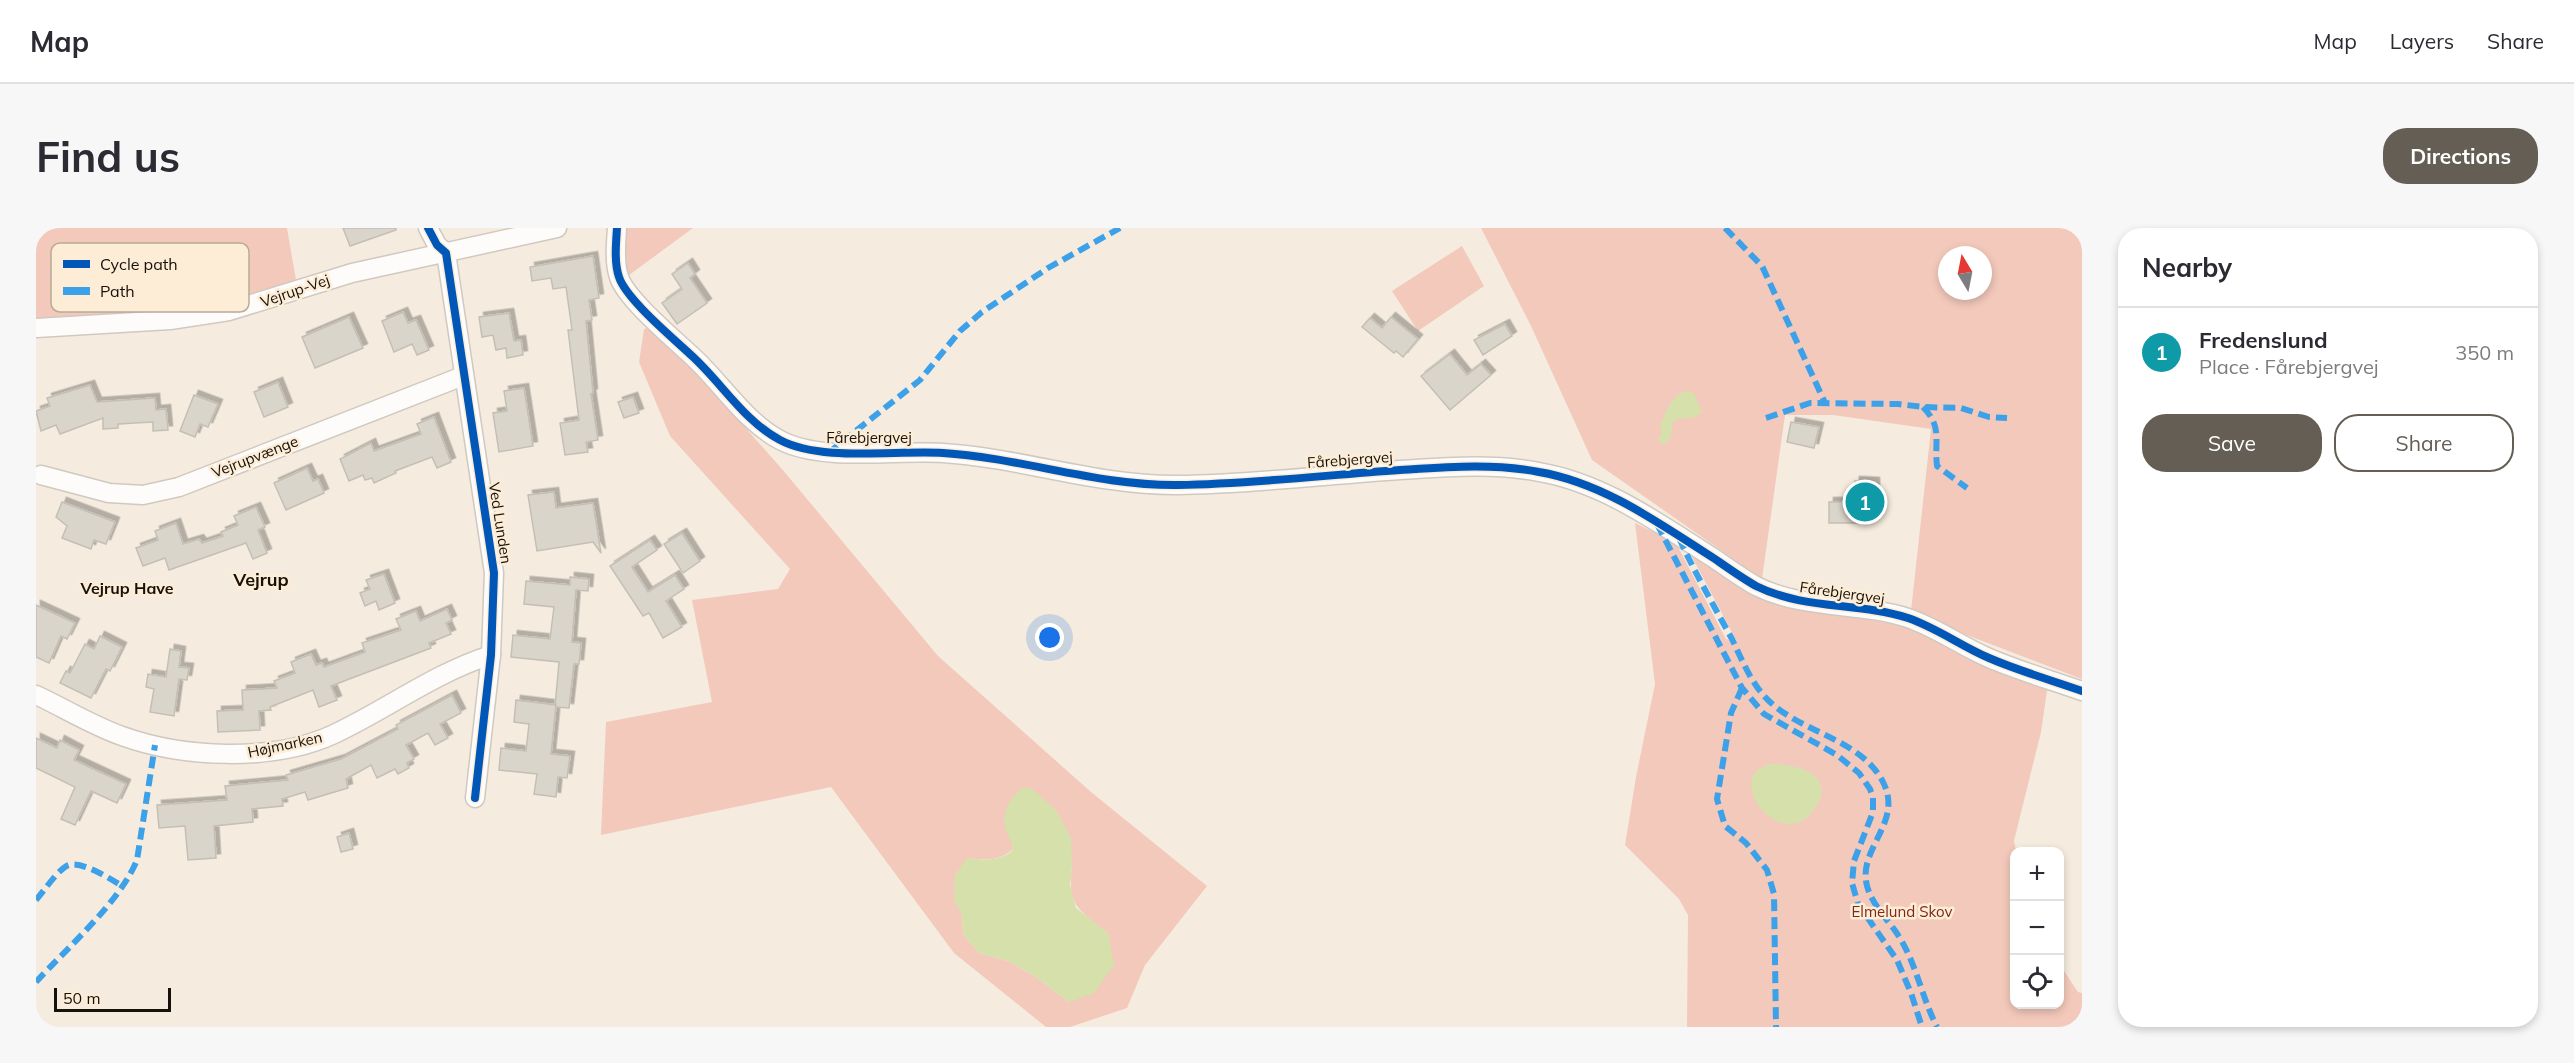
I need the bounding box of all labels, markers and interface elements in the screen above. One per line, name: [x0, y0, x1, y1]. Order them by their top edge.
text: Map: [30, 24, 89, 59]
text: Map: [2314, 28, 2357, 54]
text: Layers: [2390, 28, 2454, 54]
text: Share: [2487, 28, 2544, 54]
button: Directions: [2383, 128, 2538, 184]
text: Find us: [36, 130, 180, 183]
legend: [51, 243, 249, 312]
north arrow: [1938, 246, 1992, 300]
text: Nearby: [2142, 251, 2232, 284]
text: Cycle path: [100, 254, 178, 274]
street label: Vejrup-Vej: [258, 270, 332, 311]
text: Path: [100, 281, 135, 301]
text: Fredenslund: [2199, 326, 2328, 354]
text: 1: [2156, 340, 2168, 365]
text: 350 m: [2455, 340, 2514, 365]
text: Place · Fårebjergvej: [2199, 354, 2379, 379]
button: Save: [2142, 414, 2322, 472]
button: Share: [2334, 414, 2514, 472]
street label: Fårebjergvej: [826, 428, 912, 447]
street label: Vejrupvænge: [209, 431, 301, 482]
street label: Fårebjergvej: [1307, 447, 1393, 472]
pin: 1: [1846, 480, 1884, 524]
street label: Ved Lunden: [485, 481, 516, 565]
district label: Vejrup: [232, 568, 289, 591]
street label: Fårebjergvej: [1798, 577, 1886, 608]
district label: Vejrup Have: [79, 578, 174, 598]
your location: [1035, 623, 1064, 652]
street label: Højmarken: [246, 727, 324, 762]
map controls: [2010, 847, 2064, 1009]
button: +: [2010, 847, 2064, 901]
button: −: [2010, 901, 2064, 955]
park label: Elmelund Skov: [1852, 902, 1953, 921]
button: locate: [2010, 955, 2064, 1009]
scale bar: [54, 985, 171, 1012]
text: 50 m: [63, 988, 100, 1008]

